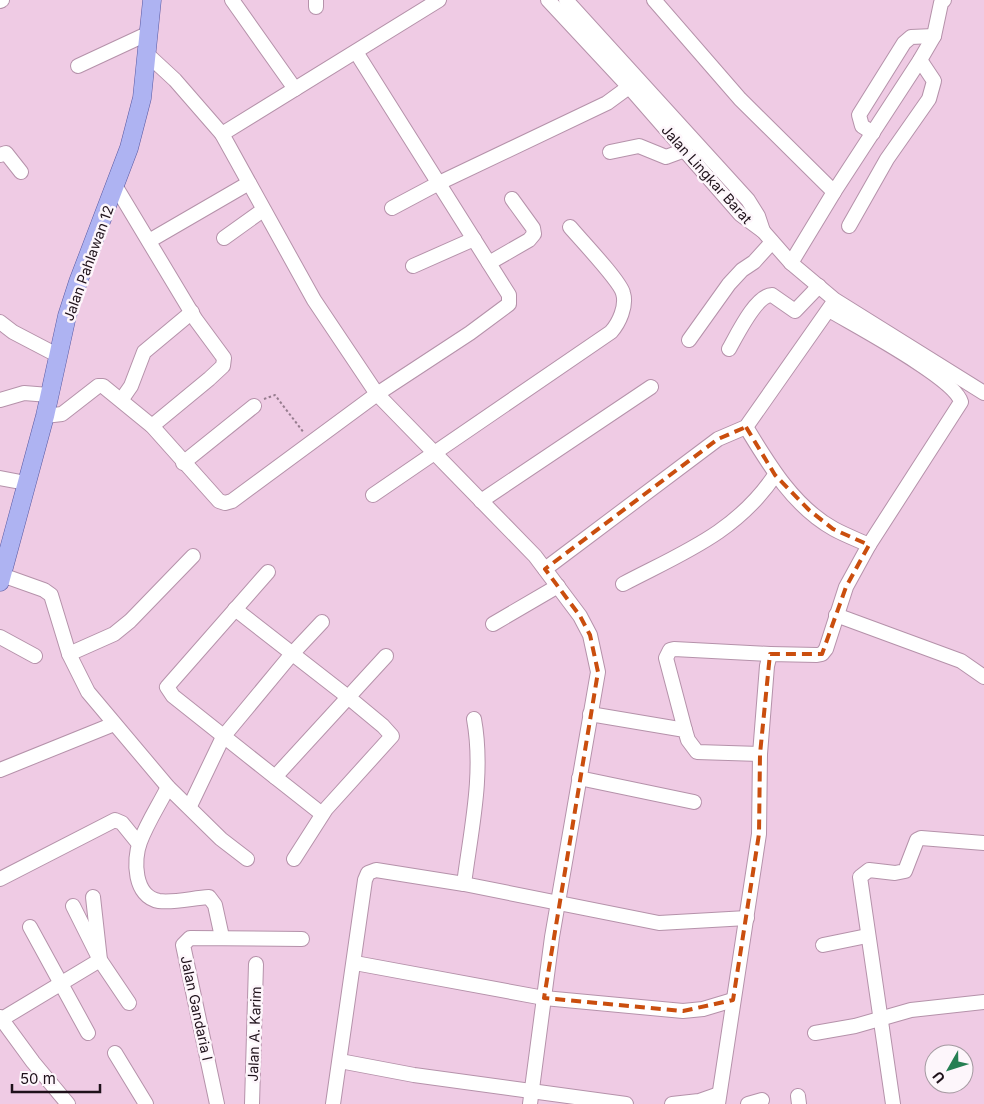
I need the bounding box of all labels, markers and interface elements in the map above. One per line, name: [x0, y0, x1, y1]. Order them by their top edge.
street label: Jalan Lingkar Barat: [658, 121, 756, 227]
street label: Jalan Pahlawan 12: [59, 203, 117, 323]
street label: Jalan Gandaria I: [178, 954, 216, 1062]
street label: Jalan A. Karim: [244, 986, 264, 1082]
north arrow: [924, 1044, 974, 1094]
scale bar: [12, 1062, 100, 1094]
text: U: [929, 1068, 948, 1087]
text: 50 m: [20, 1069, 56, 1088]

